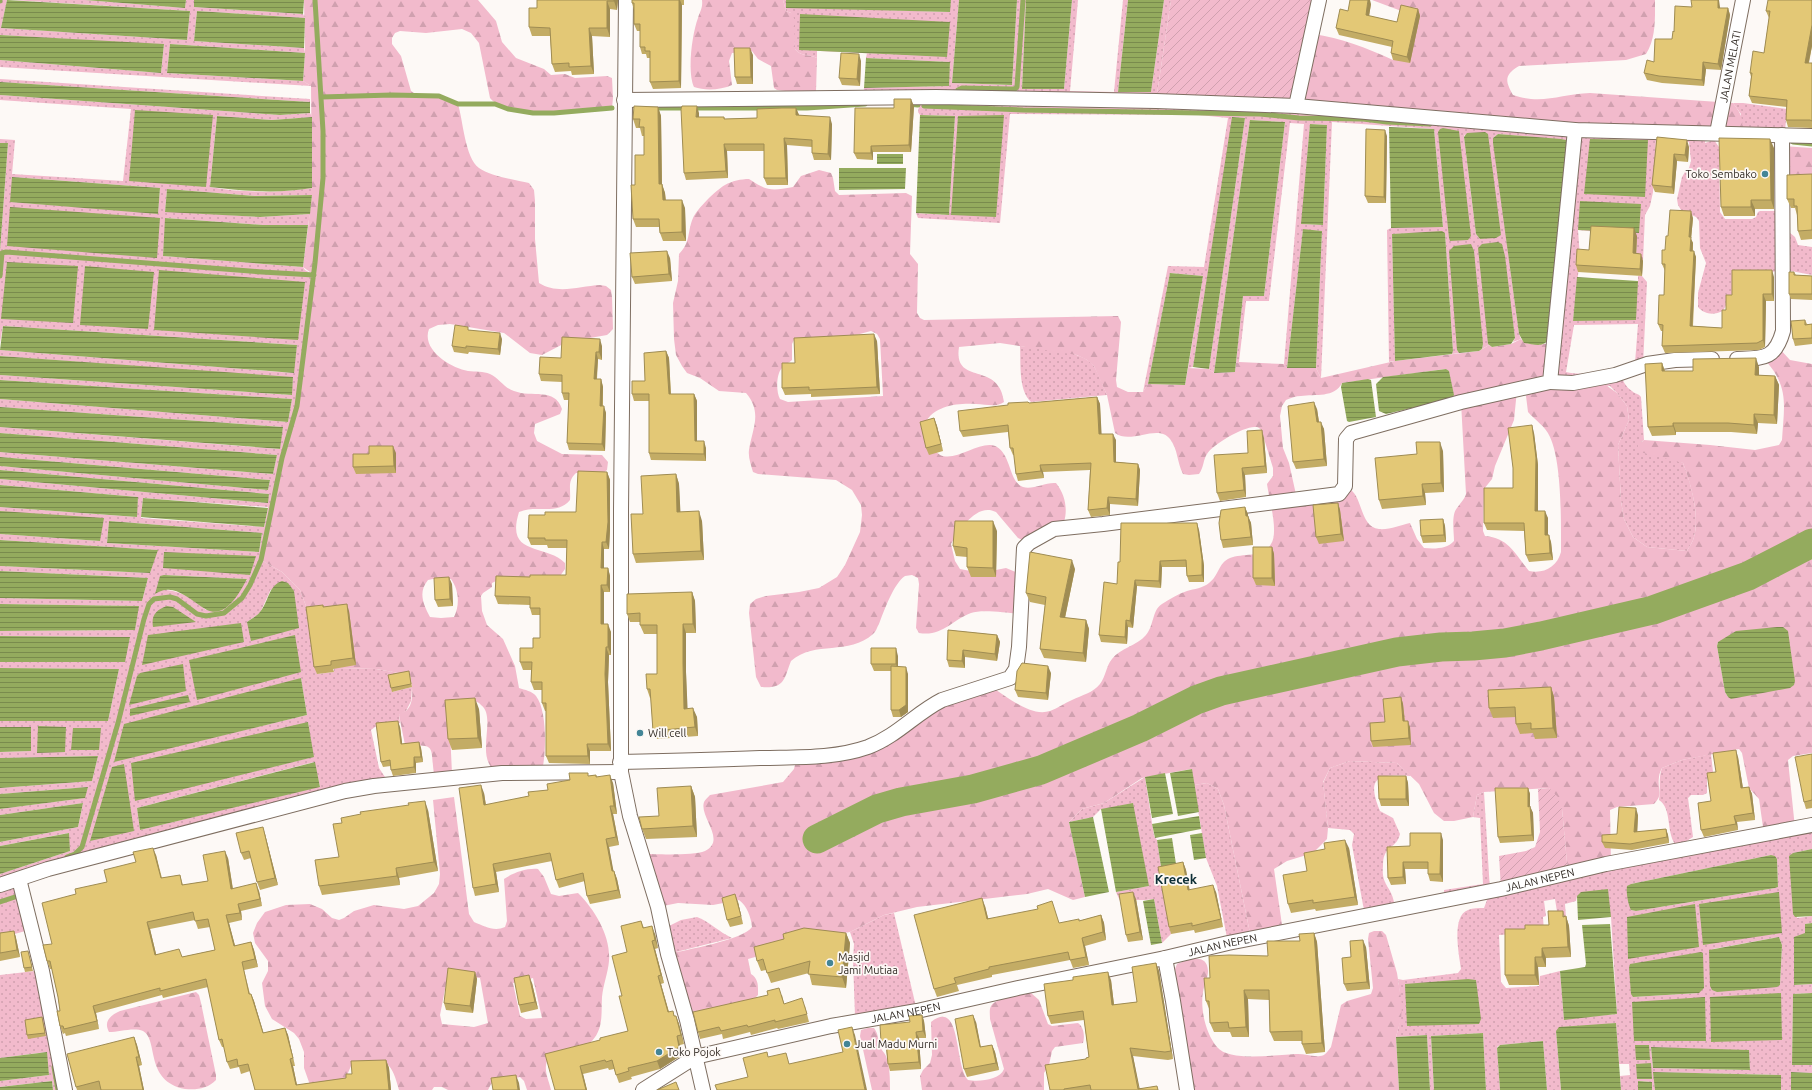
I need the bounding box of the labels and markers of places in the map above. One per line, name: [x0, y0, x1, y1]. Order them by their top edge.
place label: Toko Sembako: [1686, 168, 1757, 180]
marker: Toko Sembako: [1760, 169, 1770, 179]
place label: Will cell: [648, 727, 686, 739]
marker: Will cell: [635, 728, 645, 738]
place label: Masjid Jami Mutiaa: [838, 951, 898, 976]
marker: Masjid Jami Mutiaa: [825, 958, 835, 968]
place label: Jual Madu Murni: [855, 1038, 937, 1050]
marker: Jual Madu Murni: [842, 1039, 852, 1049]
place label: Toko Pojok: [667, 1046, 721, 1058]
marker: Toko Pojok: [654, 1047, 664, 1057]

